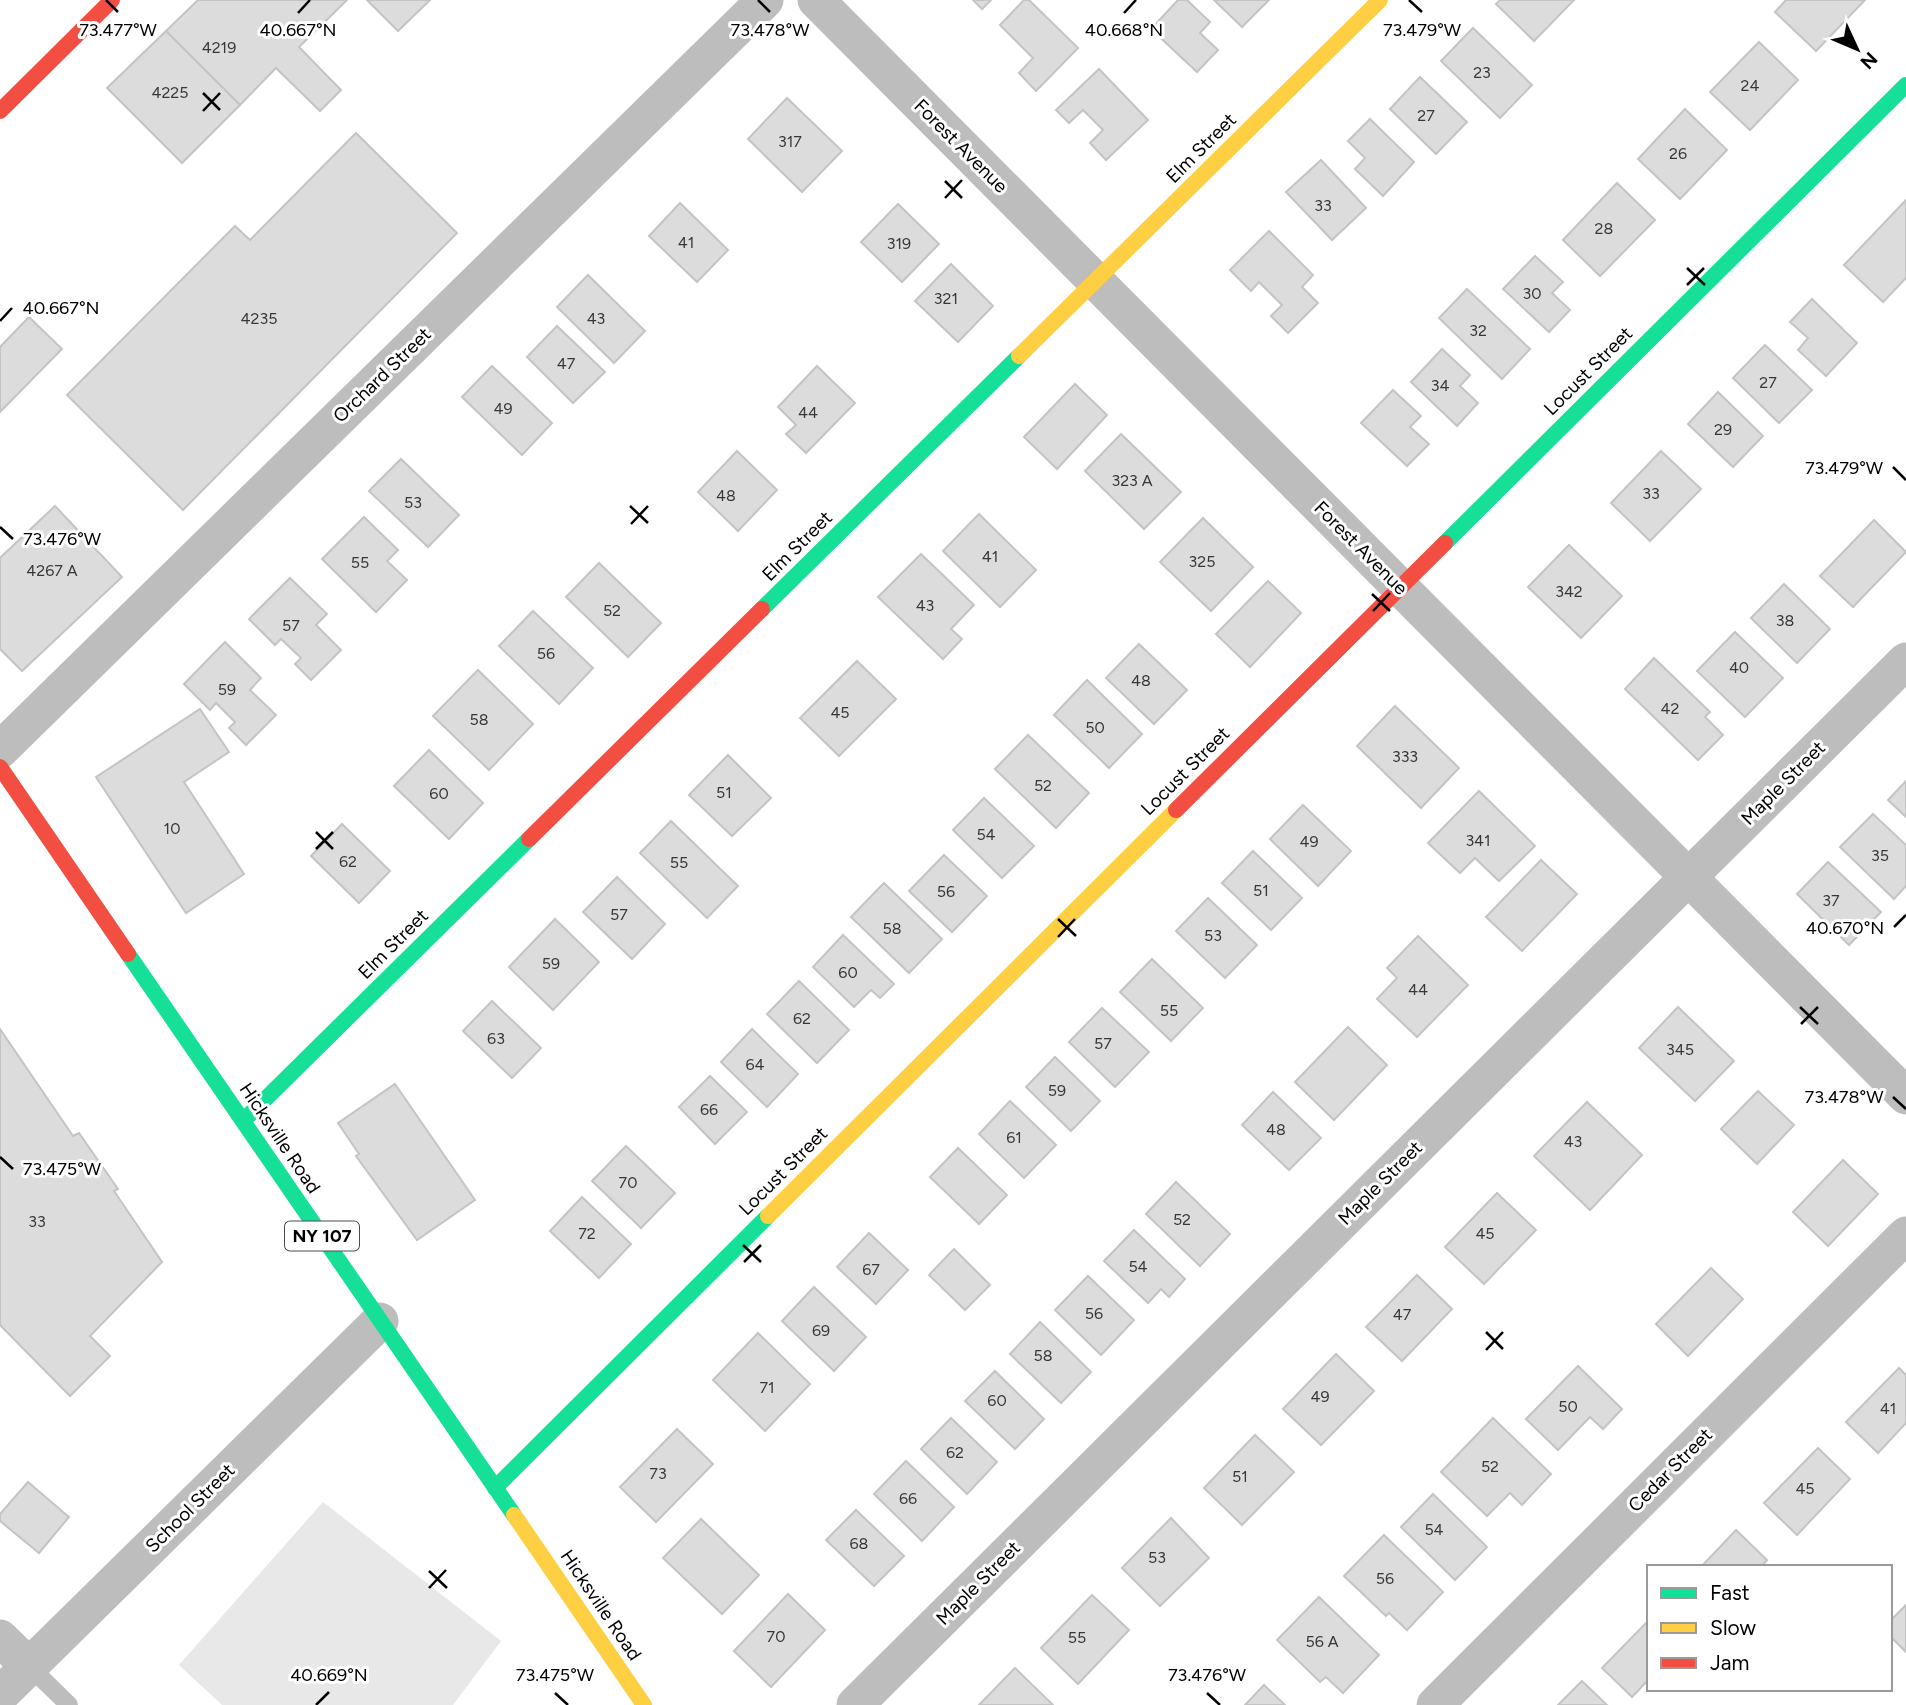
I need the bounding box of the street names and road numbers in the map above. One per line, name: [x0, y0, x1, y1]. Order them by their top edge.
street label: Forest Avenue: [909, 94, 1013, 198]
street label: Elm Street: [1161, 108, 1241, 188]
street label: Locust Street: [1539, 322, 1637, 420]
street label: Orchard Street: [328, 323, 436, 427]
street label: Forest Avenue: [1309, 496, 1413, 600]
street label: Elm Street: [757, 506, 837, 586]
street label: Locust Street: [1136, 722, 1234, 820]
street label: Maple Street: [1736, 736, 1830, 830]
street label: Elm Street: [353, 904, 433, 984]
street label: Hicksville Road: [235, 1078, 325, 1198]
street label: Locust Street: [734, 1122, 832, 1220]
street label: Maple Street: [1333, 1136, 1427, 1230]
road number: NY 107: [285, 1222, 359, 1251]
street label: Cedar Street: [1623, 1423, 1717, 1517]
street label: School Street: [141, 1459, 239, 1557]
street label: Maple Street: [931, 1536, 1025, 1630]
street label: Hicksville Road: [556, 1545, 646, 1665]

